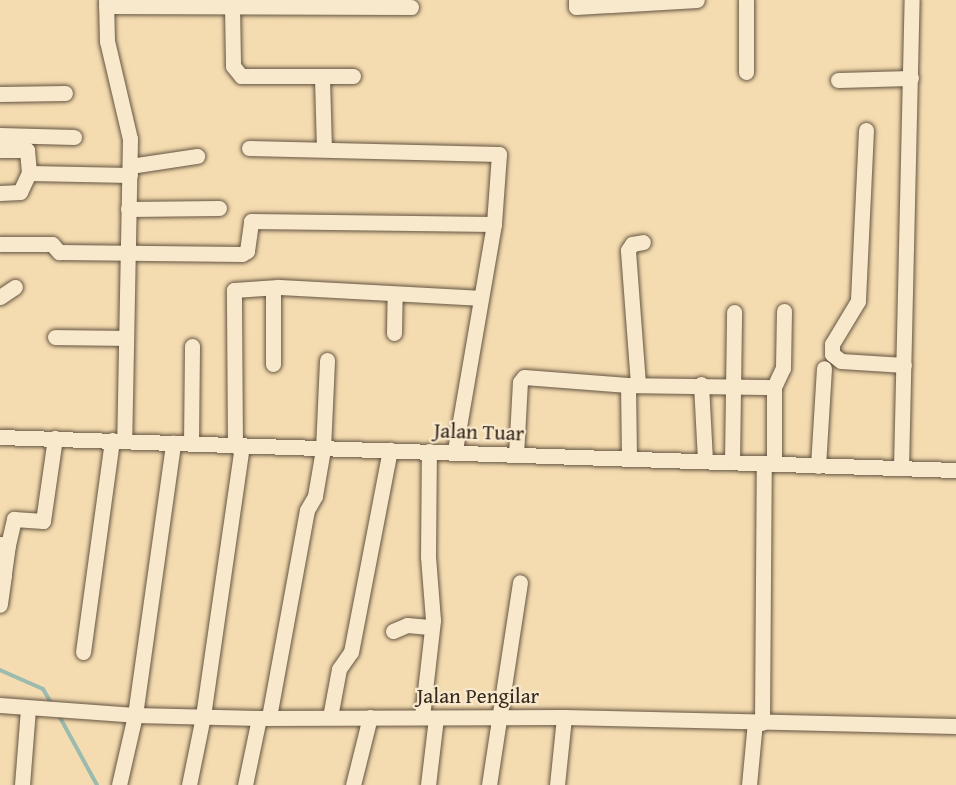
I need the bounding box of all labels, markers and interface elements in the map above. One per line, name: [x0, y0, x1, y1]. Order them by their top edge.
street label: Jalan Tuar: [433, 418, 525, 446]
street label: Jalan Pengilar: [417, 683, 539, 709]

